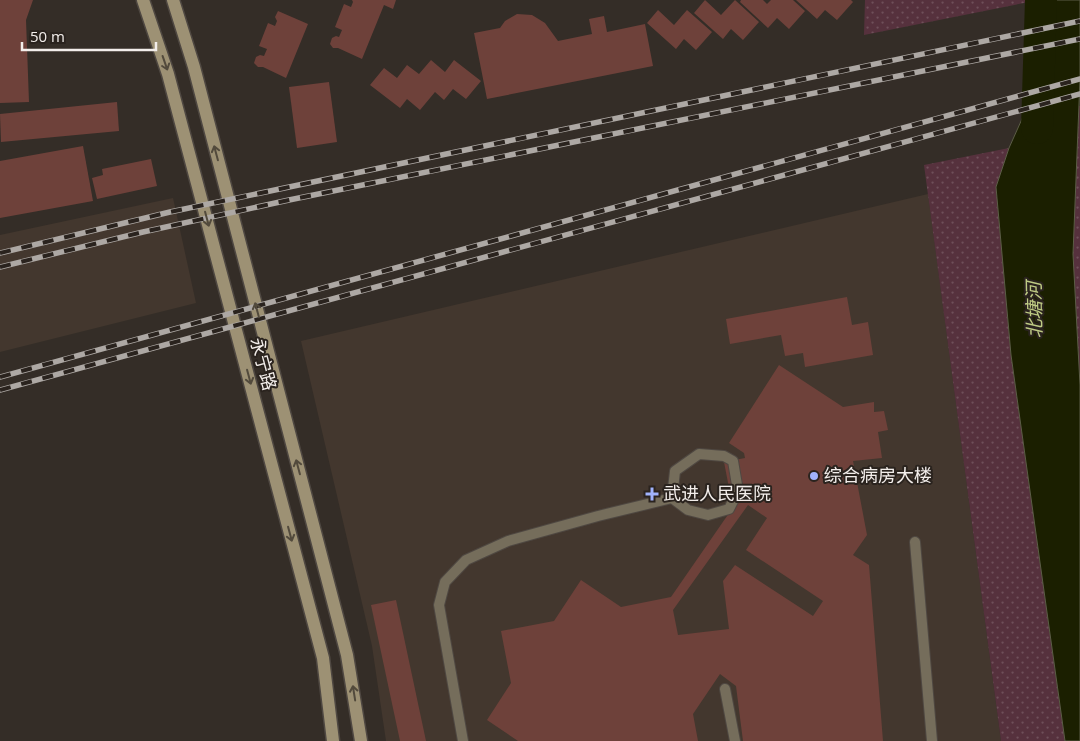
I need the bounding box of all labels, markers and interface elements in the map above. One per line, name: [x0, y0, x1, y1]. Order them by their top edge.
scale bar: [22, 20, 156, 52]
text: 50 m: [30, 26, 65, 46]
one-way arrow: [160, 54, 170, 70]
one-way arrow: [211, 145, 221, 161]
one-way arrow: [203, 211, 212, 227]
water label: 北塘河: [1020, 277, 1047, 339]
one-way arrow: [252, 302, 262, 318]
street label: 永宁路: [245, 335, 283, 393]
one-way arrow: [244, 368, 254, 384]
one-way arrow: [293, 460, 303, 476]
place label: 综合病房大楼: [824, 463, 932, 487]
marker: 综合病房大楼: [808, 470, 820, 482]
place label: 武进人民医院: [663, 481, 771, 505]
marker: 武进人民医院: [645, 487, 659, 501]
one-way arrow: [286, 525, 295, 541]
one-way arrow: [348, 685, 358, 701]

